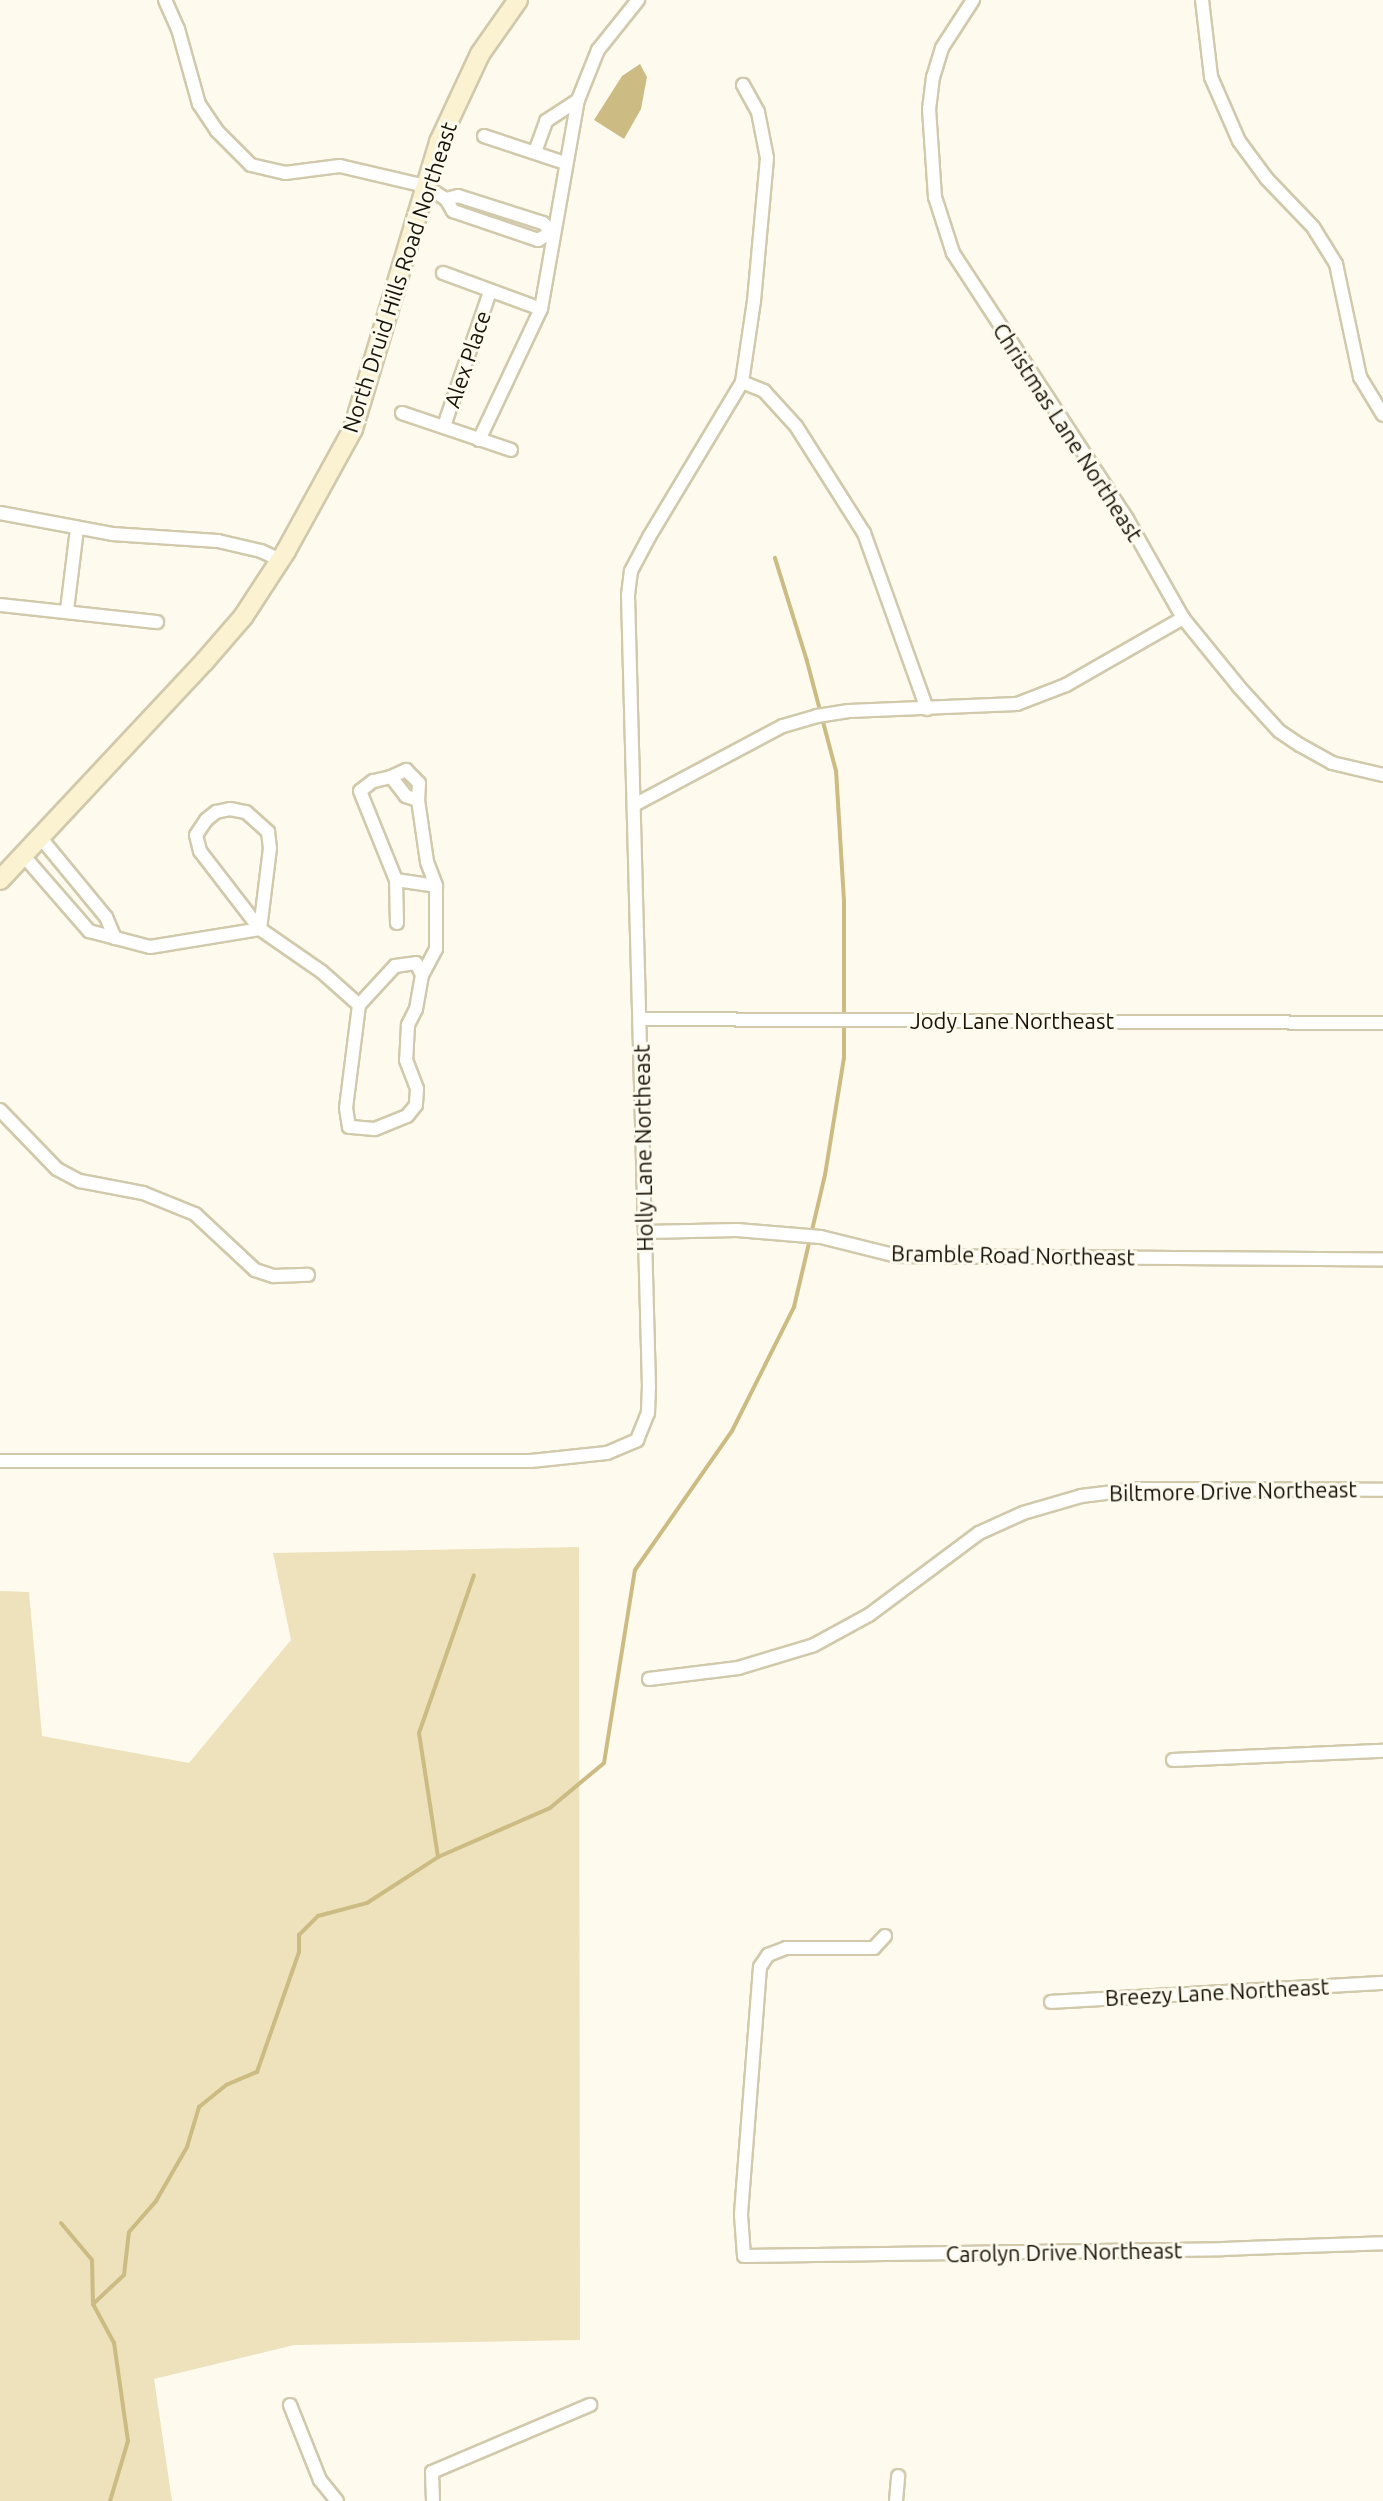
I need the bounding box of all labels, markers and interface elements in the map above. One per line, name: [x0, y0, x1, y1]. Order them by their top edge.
street label: North Druid Hills Road Northeast: [336, 118, 462, 436]
street label: Alex Place: [438, 307, 496, 411]
street label: Christmas Lane Northeast: [988, 318, 1148, 546]
street label: Jody Lane Northeast: [910, 1008, 1114, 1034]
street label: Holly Lane Northeast: [628, 1044, 658, 1252]
street label: Bramble Road Northeast: [891, 1240, 1135, 1270]
street label: Biltmore Drive Northeast: [1109, 1476, 1357, 1506]
street label: Breezy Lane Northeast: [1104, 1973, 1330, 2011]
street label: Carolyn Drive Northeast: [945, 2237, 1183, 2267]

